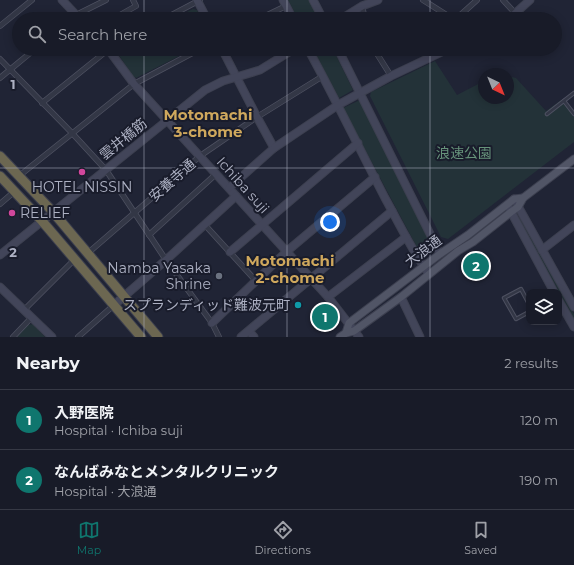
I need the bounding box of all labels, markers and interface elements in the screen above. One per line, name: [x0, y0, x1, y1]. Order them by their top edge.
search box: [12, 12, 562, 56]
icon: search: [26, 23, 48, 45]
text: Search here: [58, 25, 147, 44]
north arrow: [478, 68, 514, 104]
text: 1: [10, 76, 16, 92]
district label: Motomachi 3-chome: [164, 105, 253, 141]
street label: 雲井橋筋: [96, 114, 150, 164]
park label: 浪速公園: [436, 144, 492, 162]
street label: Ichiba suji: [213, 153, 273, 217]
street label: 安養寺通: [145, 155, 199, 205]
marker: HOTEL NISSIN: [77, 167, 87, 177]
place label: HOTEL NISSIN: [32, 178, 132, 196]
place label: RELIEF: [20, 204, 70, 222]
marker: RELIEF: [7, 208, 17, 218]
your location: [320, 212, 340, 232]
street label: 大浪通: [401, 231, 445, 271]
text: 2: [9, 244, 17, 260]
district label: Motomachi 2-chome: [246, 251, 335, 287]
pin: 2: [463, 251, 489, 281]
place label: Namba Yasaka Shrine: [107, 259, 211, 293]
marker: Namba Yasaka Shrine: [214, 271, 224, 281]
map controls: [526, 289, 562, 325]
button: layers: [526, 289, 562, 325]
place label: スプランディッド難波元町: [123, 296, 290, 314]
marker: スプランディッド難波元町: [293, 300, 303, 310]
pin: 1: [312, 302, 338, 332]
text: Nearby: [16, 353, 80, 373]
text: 2 results: [504, 355, 558, 371]
text: 入野医院: [54, 403, 114, 422]
text: 1: [26, 412, 32, 428]
text: 120 m: [520, 412, 558, 428]
text: Hospital · Ichiba suji: [54, 422, 183, 438]
text: なんばみなとメンタルクリニック: [54, 462, 279, 481]
text: 2: [25, 472, 33, 488]
text: 190 m: [520, 472, 558, 488]
text: Hospital · 大浪通: [54, 483, 157, 499]
tab: Map: [77, 519, 101, 557]
tab: Directions: [255, 519, 311, 557]
tab: Saved: [464, 519, 497, 557]

